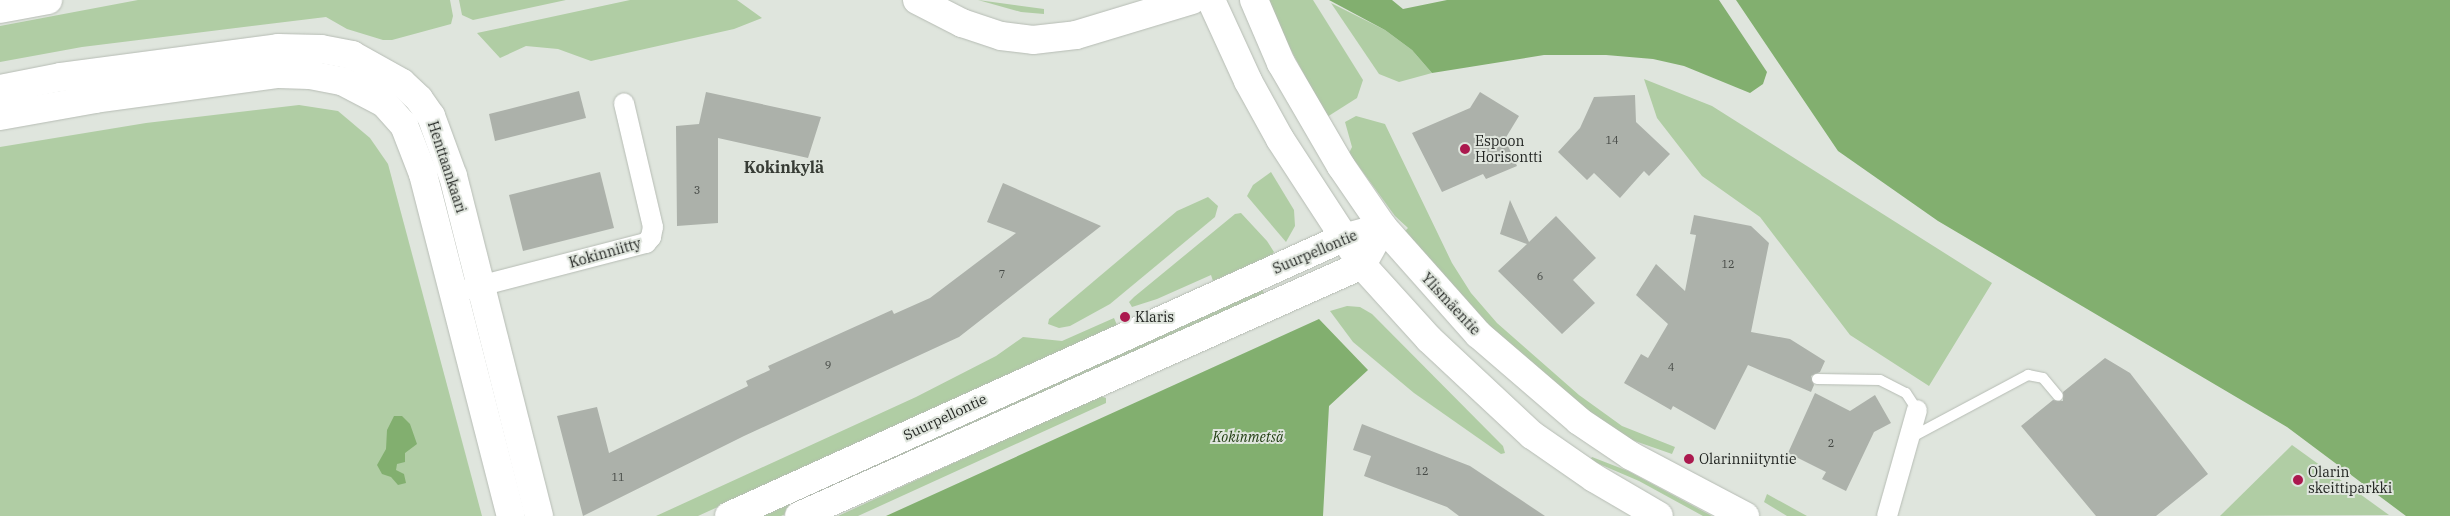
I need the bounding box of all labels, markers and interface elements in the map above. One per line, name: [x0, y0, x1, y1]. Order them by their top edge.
street label: Henttaankaari: [424, 119, 470, 215]
place label: Espoon Horisontti: [1475, 133, 1542, 166]
house number: 14: [1605, 133, 1619, 147]
marker: Espoon Horisontti: [1459, 143, 1471, 155]
district label: Kokinkylä: [744, 157, 824, 177]
house number: 3: [694, 183, 700, 197]
street label: Suurpellontie: [1270, 227, 1360, 277]
street label: Kokinniitty: [567, 235, 643, 271]
house number: 12: [1721, 257, 1735, 271]
house number: 7: [999, 267, 1005, 281]
house number: 6: [1537, 269, 1543, 283]
street label: Ylismäentie: [1418, 270, 1484, 338]
place label: Klaris: [1135, 309, 1174, 325]
marker: Klaris: [1119, 311, 1131, 323]
house number: 9: [825, 358, 831, 372]
house number: 4: [1668, 360, 1674, 374]
street label: Suurpellontie: [901, 390, 989, 444]
park label: Kokinmetsä: [1212, 429, 1284, 445]
house number: 2: [1828, 436, 1834, 450]
place label: Olarinniityntie: [1699, 451, 1796, 467]
marker: Olarinniityntie: [1683, 453, 1695, 465]
house number: 12: [1415, 464, 1429, 478]
place label: Olarin skeittiparkki: [2308, 464, 2392, 497]
house number: 11: [611, 470, 625, 484]
marker: Olarin skeittiparkki: [2292, 474, 2304, 486]

